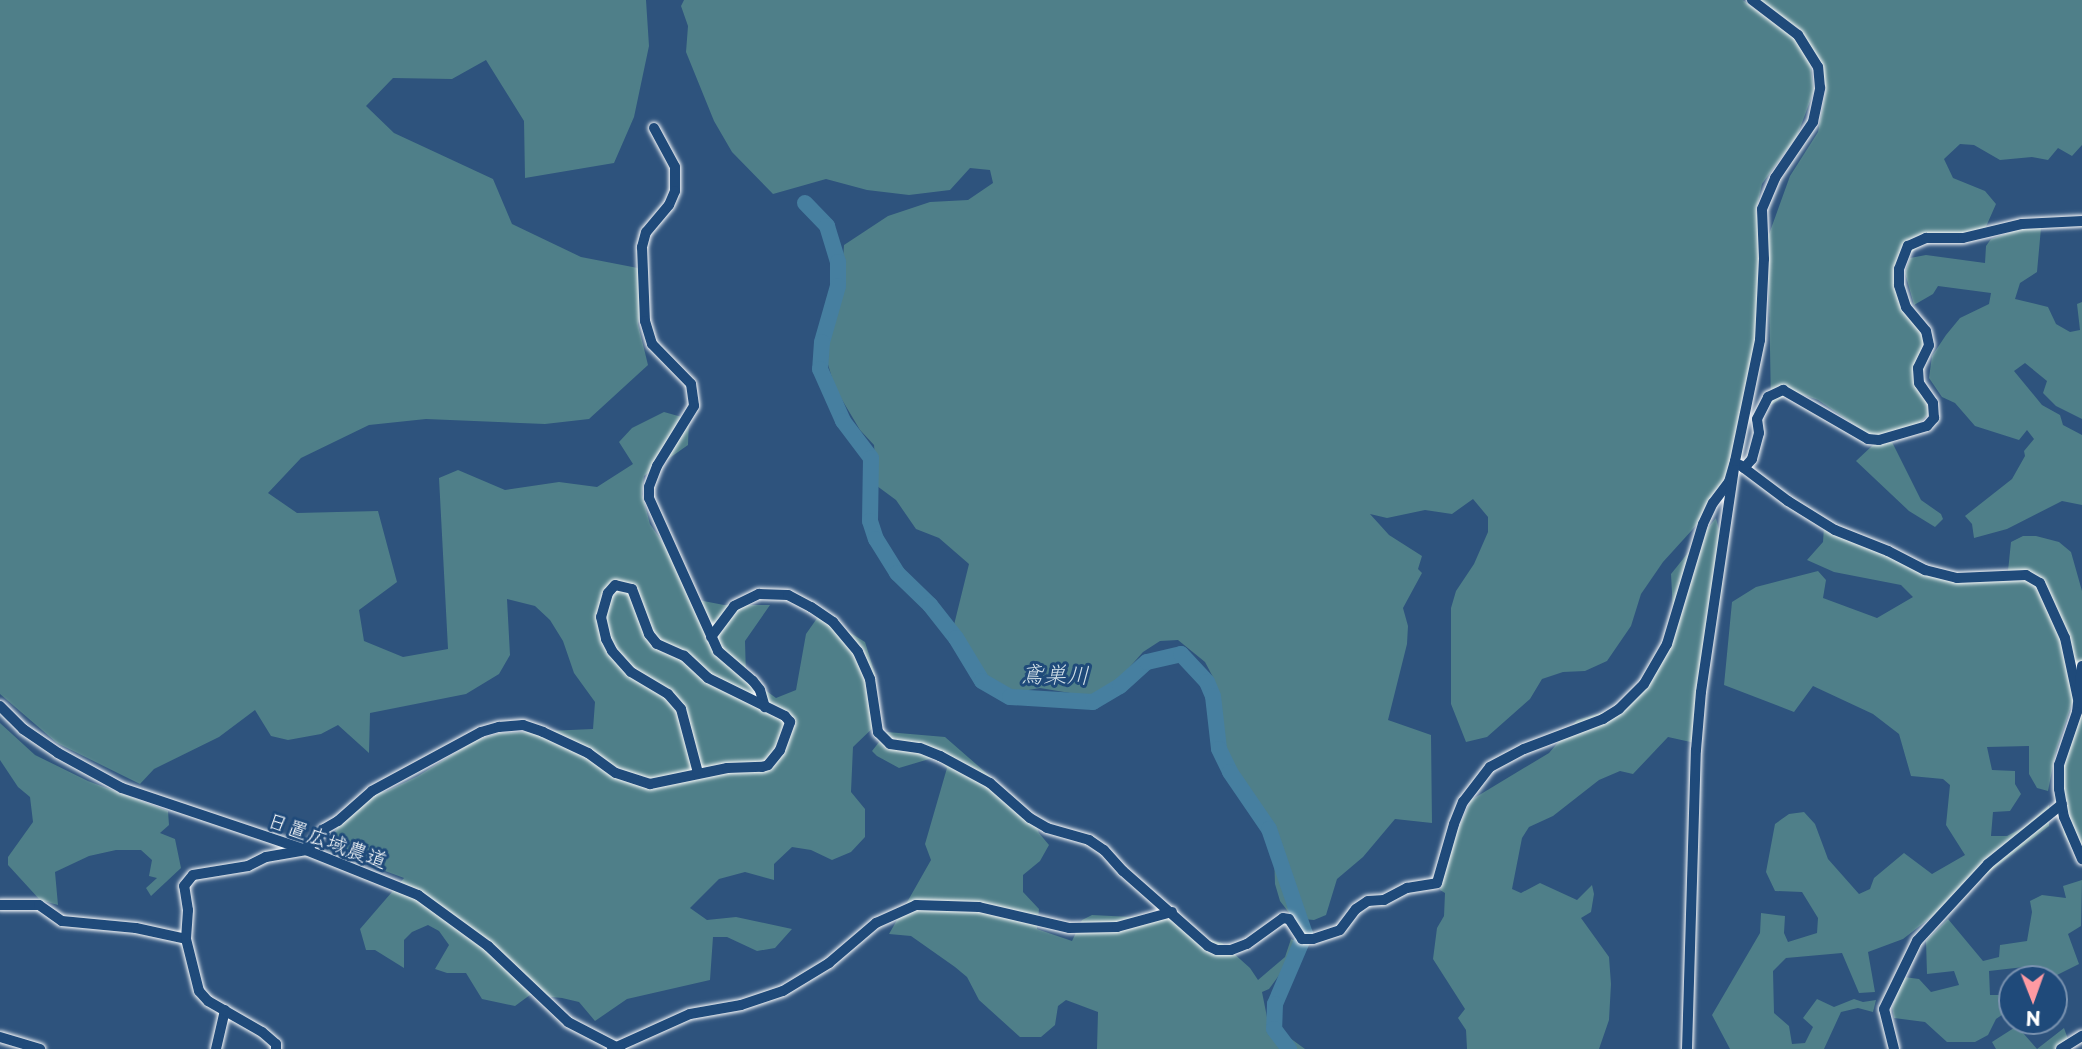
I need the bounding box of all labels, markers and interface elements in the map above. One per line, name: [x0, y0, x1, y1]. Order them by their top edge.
water label: 鳶巣川: [1020, 660, 1090, 688]
street label: 日置広域農道: [264, 806, 392, 872]
north arrow: [1998, 965, 2068, 1035]
text: N: [2026, 1005, 2041, 1033]

